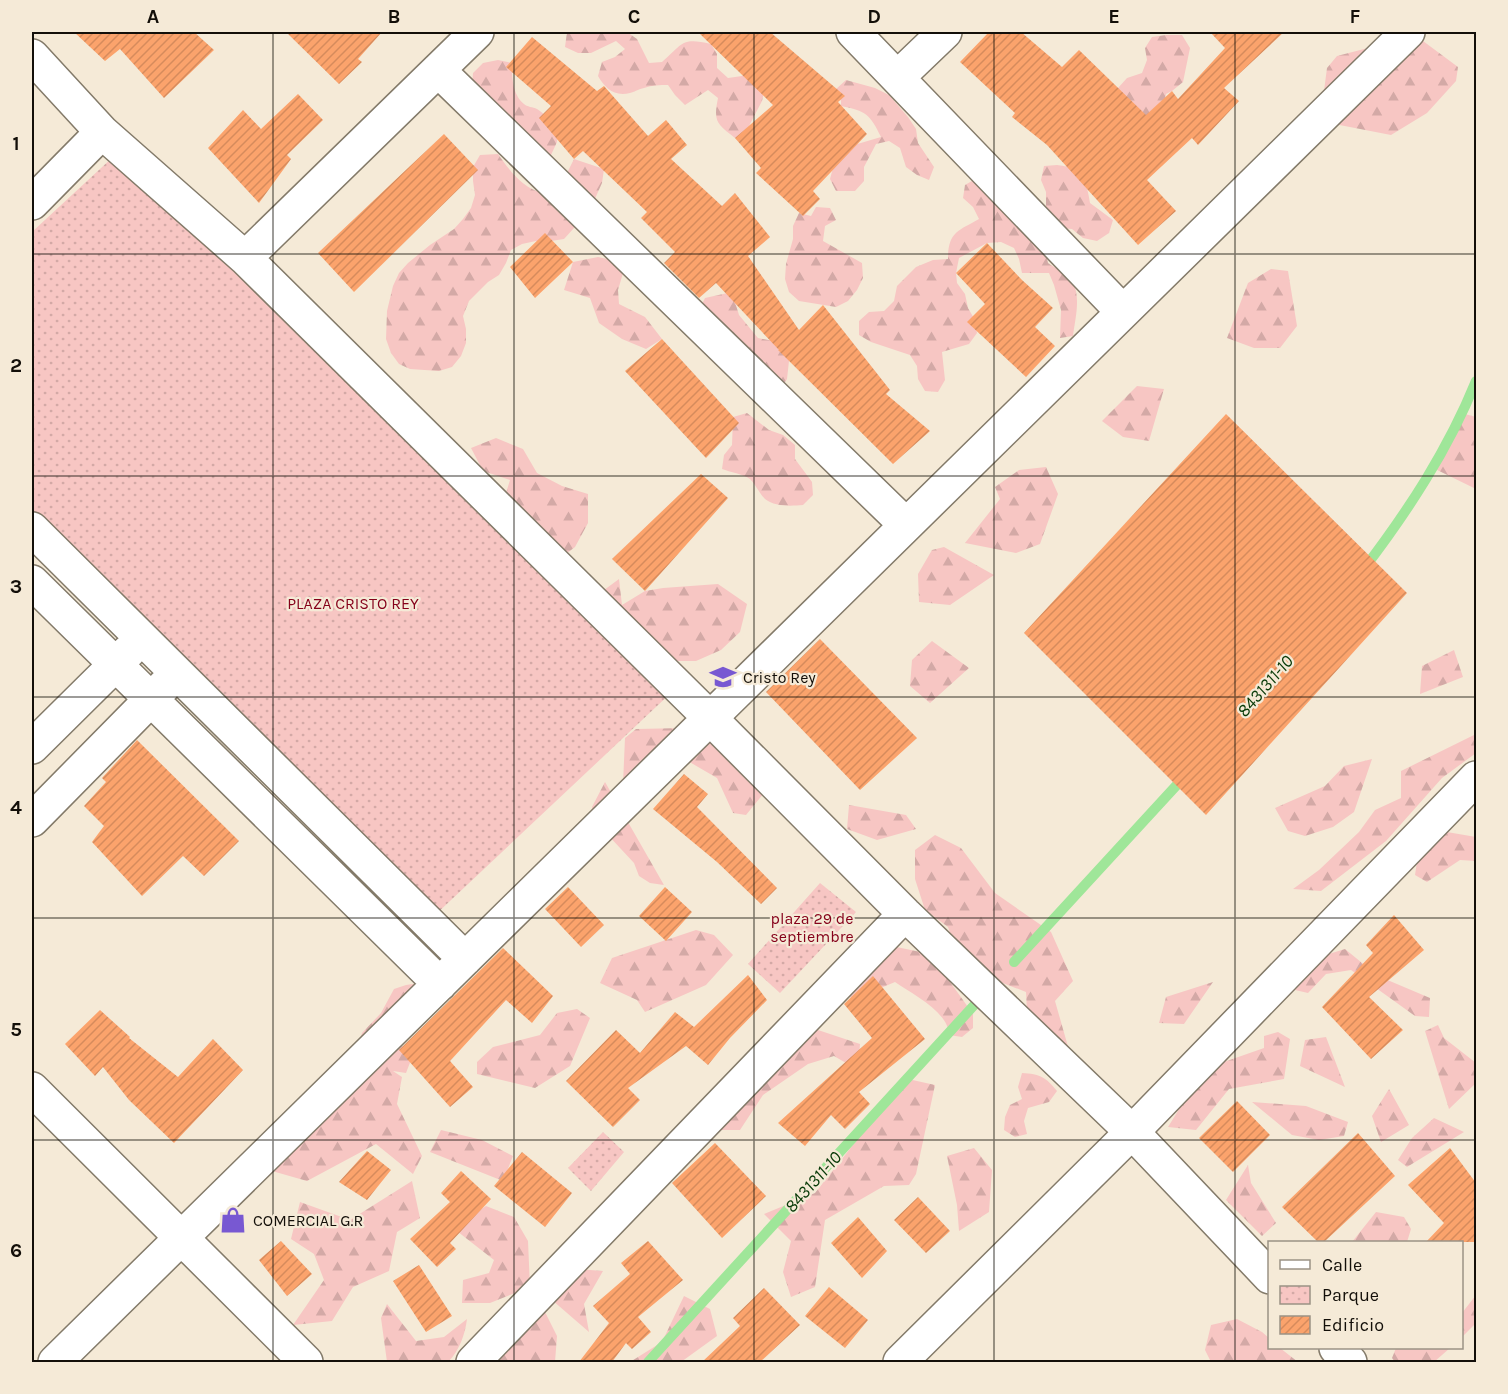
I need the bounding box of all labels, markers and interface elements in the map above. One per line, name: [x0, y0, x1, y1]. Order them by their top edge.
text: A: [147, 5, 160, 28]
text: B: [388, 5, 400, 28]
text: C: [628, 5, 640, 28]
text: D: [867, 5, 881, 28]
text: E: [1108, 5, 1120, 28]
text: F: [1350, 5, 1361, 28]
text: 1: [12, 132, 20, 155]
text: 2: [10, 354, 22, 377]
text: 3: [10, 575, 22, 598]
park label: PLAZA CRISTO REY: [287, 594, 419, 613]
water label: 8431311-10: [1232, 650, 1298, 721]
school or university icon: Cristo Rey: [708, 662, 738, 692]
place label: Cristo Rey: [743, 668, 816, 687]
text: 4: [10, 796, 22, 819]
park label: plaza 29 de septiembre: [770, 909, 854, 946]
text: 5: [10, 1018, 22, 1041]
water label: 8431311-10: [780, 1147, 846, 1217]
shop icon: COMERCIAL G.R: [218, 1205, 248, 1235]
place label: COMERCIAL G.R: [253, 1211, 363, 1230]
text: 6: [10, 1239, 22, 1262]
legend: [1268, 1241, 1463, 1349]
text: Calle: [1322, 1254, 1362, 1276]
text: Parque: [1322, 1284, 1379, 1306]
text: Edificio: [1322, 1314, 1384, 1336]

